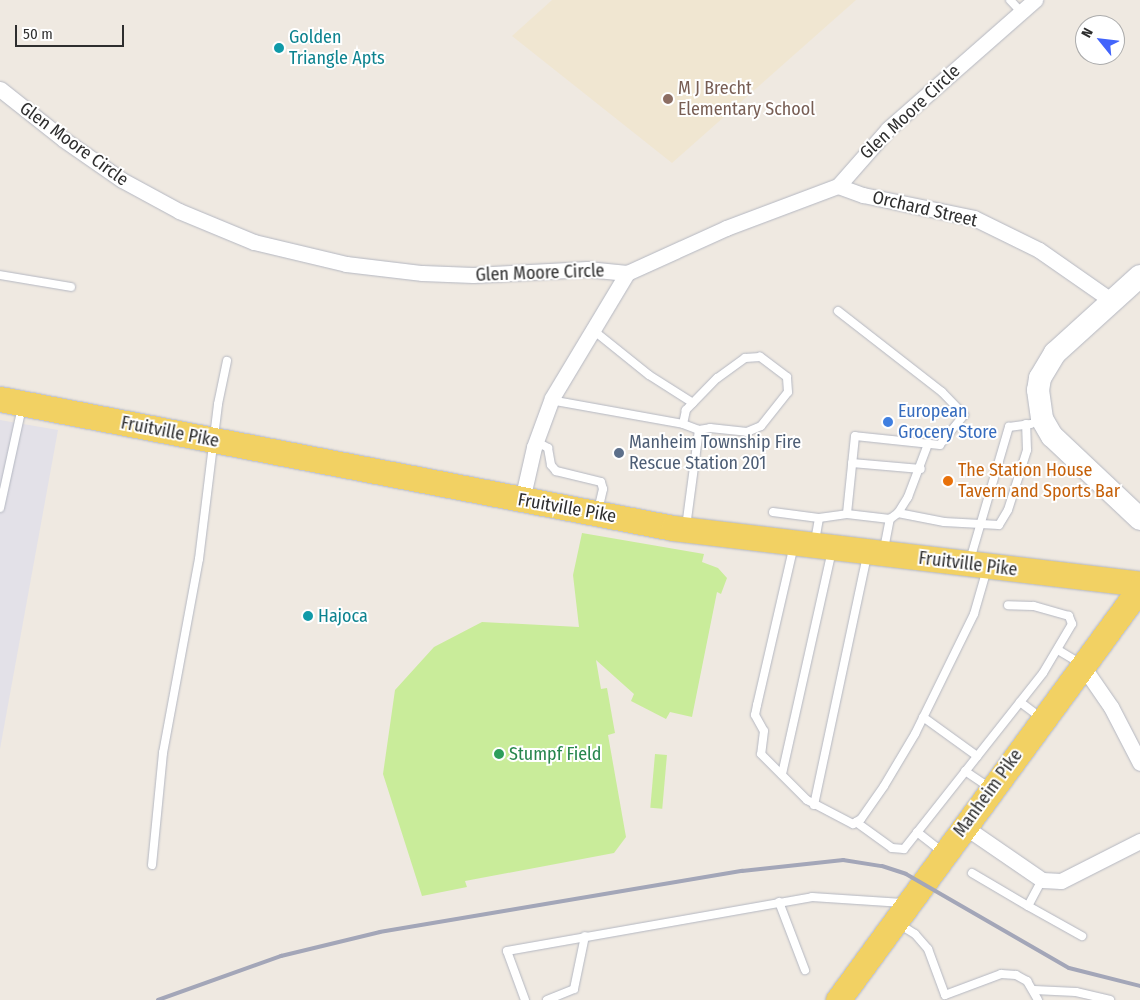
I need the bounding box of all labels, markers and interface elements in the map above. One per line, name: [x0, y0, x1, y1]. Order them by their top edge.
scale bar: [18, 15, 126, 47]
north arrow: [1075, 15, 1125, 65]
text: 50 m: [23, 25, 53, 43]
text: N: [1078, 25, 1097, 41]
place label: Golden Triangle Apts: [289, 27, 385, 70]
marker: Golden Triangle Apts: [273, 42, 285, 54]
street label: Glen Moore Circle: [855, 60, 965, 164]
place label: M J Brecht Elementary School: [678, 78, 815, 120]
marker: M J Brecht Elementary School: [662, 93, 674, 105]
street label: Glen Moore Circle: [15, 97, 133, 191]
street label: Orchard Street: [870, 186, 980, 232]
street label: Glen Moore Circle: [475, 260, 605, 286]
place label: European Grocery Store: [898, 401, 997, 444]
street label: Fruitville Pike: [119, 412, 221, 452]
marker: European Grocery Store: [882, 416, 894, 428]
place label: Manheim Township Fire Rescue Station 201: [629, 432, 801, 474]
marker: Manheim Township Fire Rescue Station 201: [613, 447, 625, 459]
place label: The Station House Tavern and Sports Bar: [958, 460, 1120, 502]
marker: The Station House Tavern and Sports Bar: [942, 475, 954, 487]
street label: Fruitville Pike: [516, 489, 618, 527]
street label: Fruitville Pike: [917, 547, 1019, 581]
place label: Hajoca: [318, 605, 368, 627]
marker: Hajoca: [302, 610, 314, 622]
place label: Stumpf Field: [509, 743, 601, 765]
street label: Manheim Pike: [949, 745, 1027, 841]
marker: Stumpf Field: [493, 748, 505, 760]

